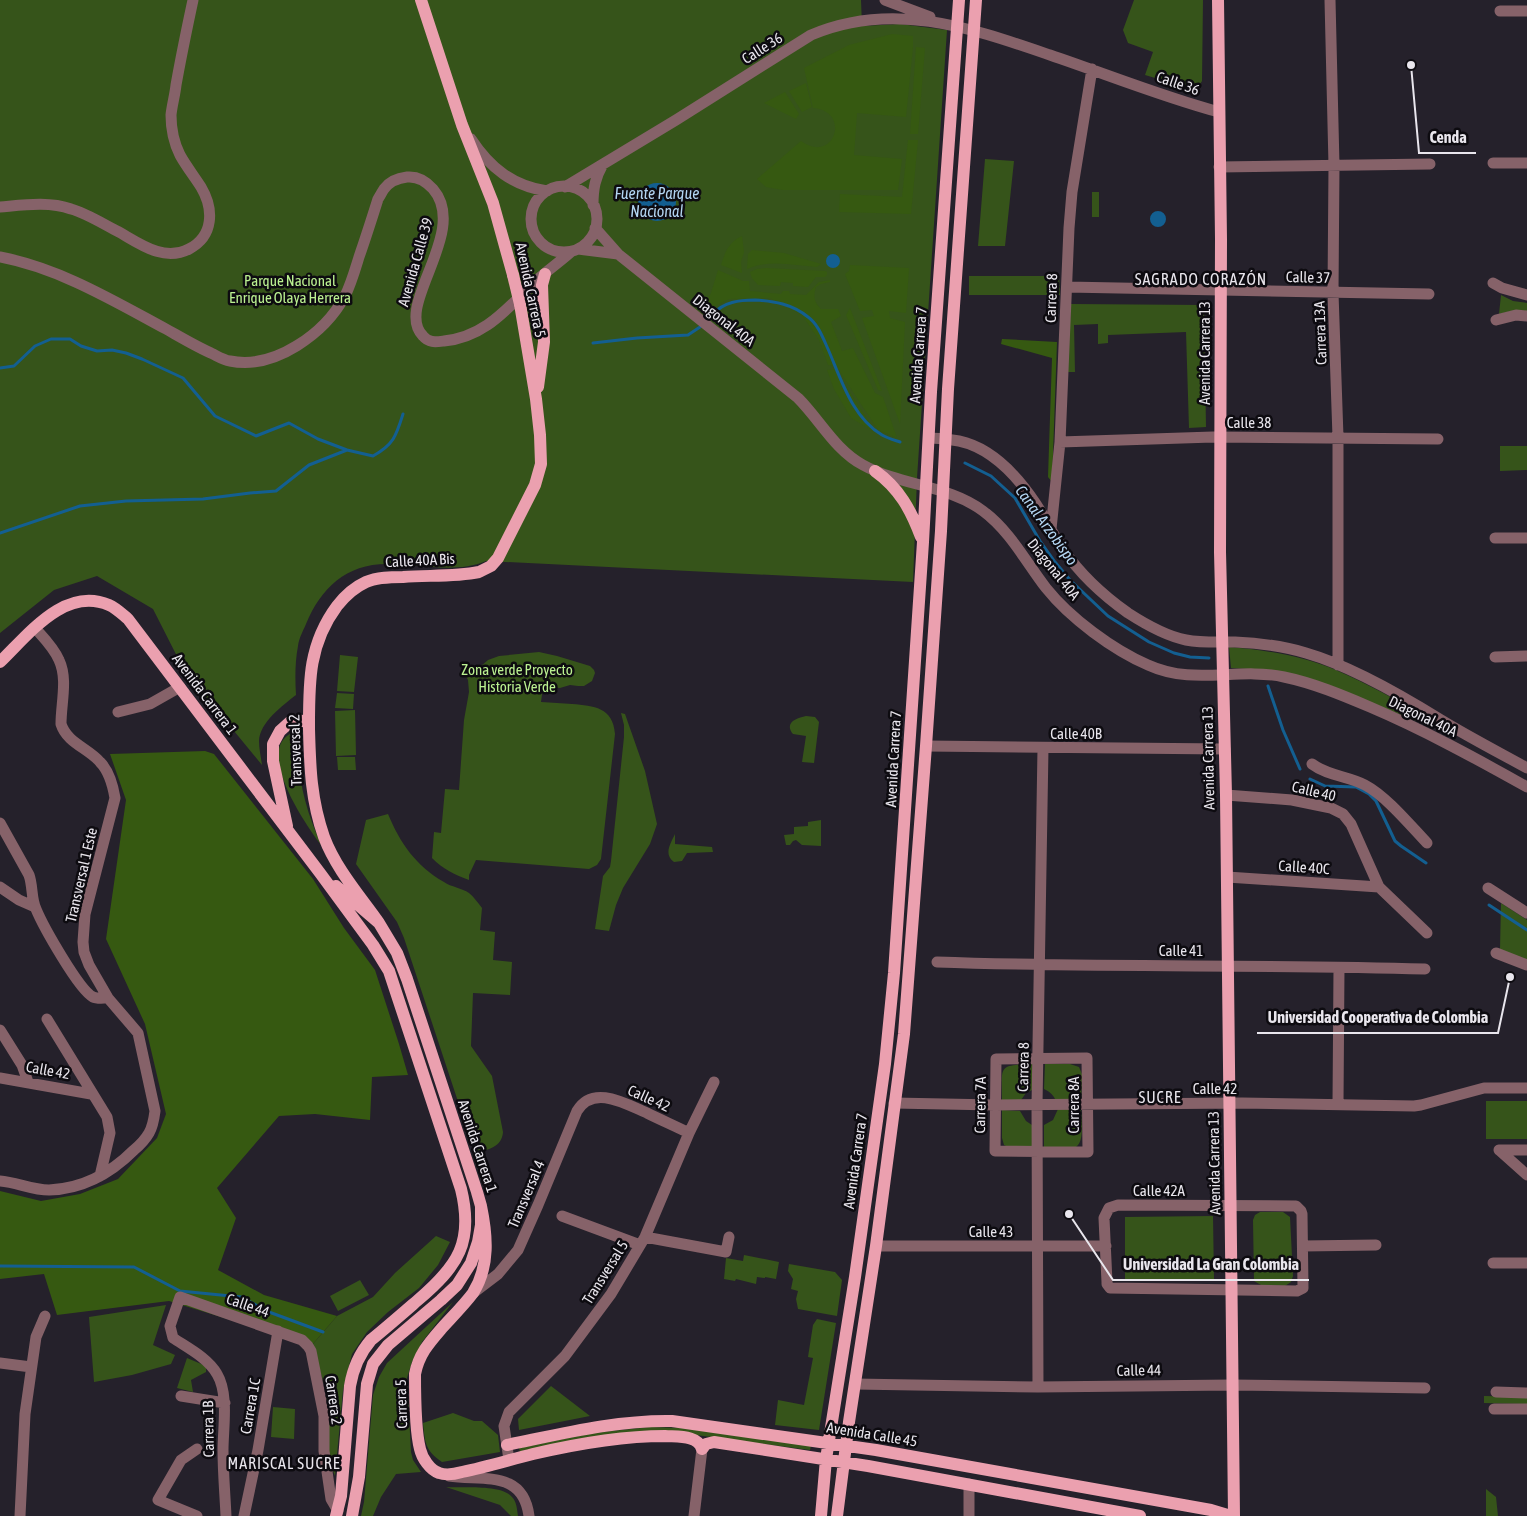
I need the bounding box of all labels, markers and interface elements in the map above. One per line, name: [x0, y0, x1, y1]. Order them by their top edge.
street label: Calle 36: [739, 29, 785, 67]
street label: Calle 36: [1154, 68, 1202, 98]
callout: Cenda: [1419, 122, 1476, 153]
text: Cenda: [1429, 128, 1467, 146]
water label: Fuente Parque Nacional: [615, 184, 699, 220]
street label: Avenida Calle 39: [394, 216, 436, 308]
street label: Avenida Carrera 5: [513, 241, 549, 339]
street label: Calle 37: [1286, 268, 1330, 286]
district label: SAGRADO CORAZÓN: [1135, 270, 1267, 288]
park label: Parque Nacional Enrique Olaya Herrera: [229, 272, 351, 306]
street label: Carrera 8: [1042, 273, 1060, 323]
street label: Diagonal 40A: [690, 291, 759, 350]
street label: Carrera 13A: [1310, 300, 1330, 365]
street label: Avenida Carrera 13: [1196, 301, 1213, 405]
street label: Avenida Carrera 7: [906, 306, 930, 404]
street label: Calle 38: [1227, 414, 1271, 431]
water label: Canal Arzobispo: [1011, 482, 1082, 569]
street label: Diagonal 40A: [1024, 535, 1084, 604]
street label: Calle 40A Bis: [385, 550, 455, 570]
street label: Avenida Carrera 1: [169, 650, 241, 738]
park label: Zona verde Proyecto Historia Verde: [461, 661, 573, 695]
street label: Diagonal 40A: [1386, 692, 1460, 740]
street label: Avenida Carrera 13: [1199, 706, 1217, 810]
street label: Avenida Carrera 7: [882, 710, 904, 808]
street label: Transversal 2: [285, 714, 305, 786]
street label: Calle 40B: [1050, 725, 1102, 742]
street label: Calle 40: [1290, 778, 1338, 804]
street label: Transversal 1 Este: [62, 826, 100, 924]
street label: Calle 40C: [1278, 857, 1330, 877]
street label: Calle 41: [1159, 942, 1203, 959]
callout: Universidad Cooperativa de Colombia: [1257, 1002, 1498, 1033]
text: Universidad Cooperativa de Colombia: [1268, 1008, 1488, 1026]
street label: Carrera 8: [1014, 1042, 1032, 1092]
street label: Calle 42: [25, 1058, 71, 1082]
street label: Carrera 7A: [971, 1076, 989, 1134]
street label: Carrera 8A: [1065, 1076, 1082, 1133]
street label: Calle 42: [1193, 1080, 1237, 1097]
street label: Calle 42: [625, 1081, 673, 1115]
district label: SUCRE: [1138, 1088, 1182, 1106]
street label: Avenida Carrera 1: [455, 1097, 501, 1195]
street label: Avenida Carrera 13: [1205, 1111, 1223, 1215]
street label: Avenida Carrera 7: [840, 1112, 870, 1210]
street label: Transversal 4: [504, 1158, 548, 1230]
street label: Calle 42A: [1133, 1182, 1186, 1199]
street label: Calle 43: [969, 1223, 1013, 1240]
street label: Transversal 5: [579, 1237, 631, 1307]
callout: Universidad La Gran Colombia: [1113, 1249, 1309, 1280]
text: Universidad La Gran Colombia: [1123, 1255, 1299, 1273]
street label: Calle 44: [224, 1290, 272, 1320]
street label: Calle 44: [1117, 1361, 1161, 1379]
street label: Carrera 2: [322, 1374, 346, 1426]
street label: Carrera 1C: [237, 1377, 263, 1435]
street label: Carrera 5: [392, 1379, 410, 1429]
street label: Carrera 1B: [199, 1401, 217, 1457]
street label: Avenida Calle 45: [825, 1418, 919, 1450]
district label: MARISCAL SUCRE: [228, 1454, 340, 1472]

